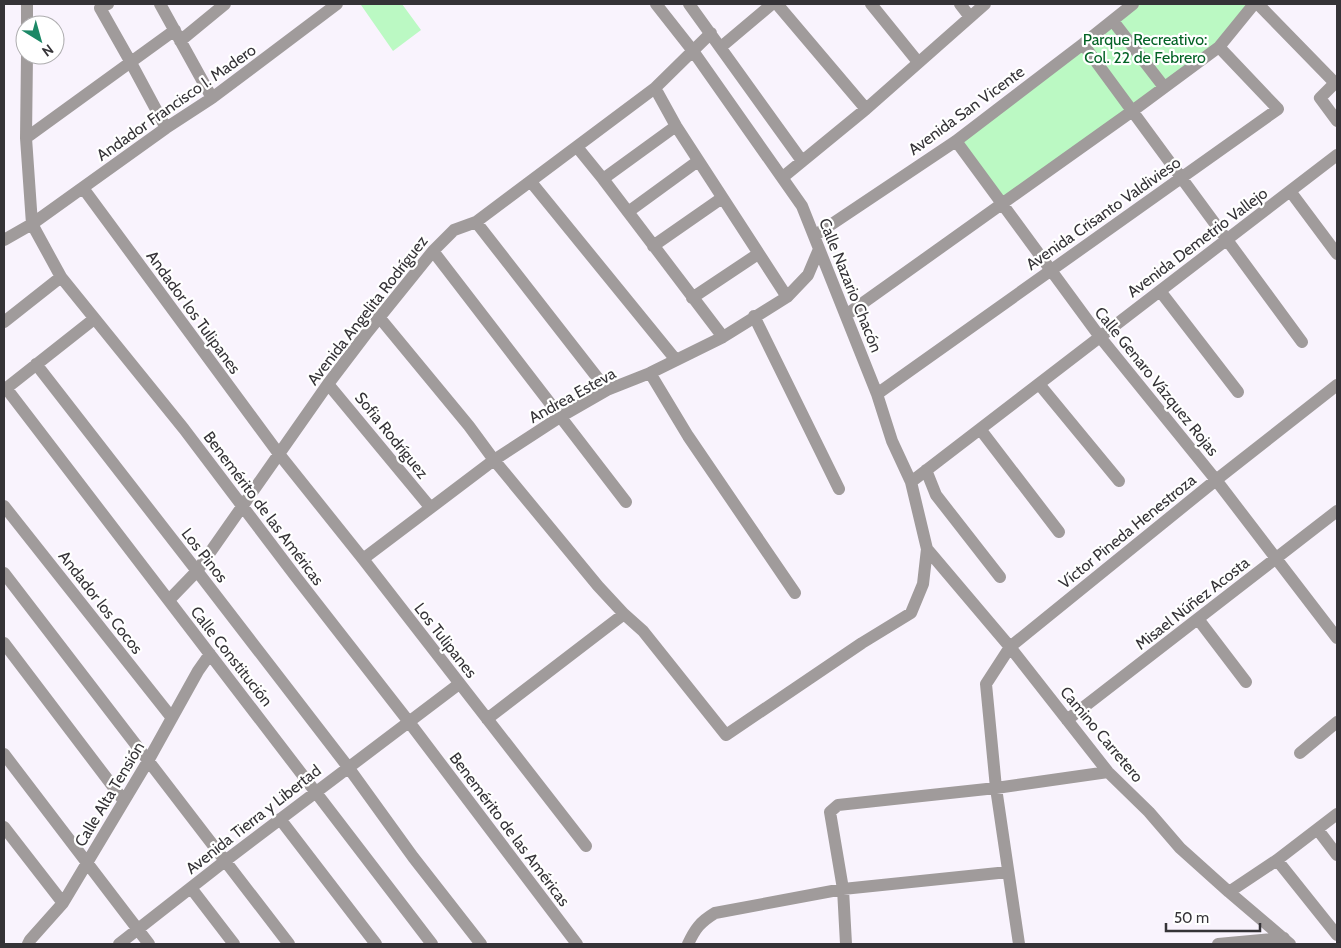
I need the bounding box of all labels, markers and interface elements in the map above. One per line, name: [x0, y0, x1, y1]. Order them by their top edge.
north arrow: [15, 15, 65, 65]
park label: Parque Recreativo: Col. 22 de Febrero: [1083, 30, 1207, 67]
text: N: [38, 40, 57, 61]
street label: Andador Francisco I. Madero: [93, 40, 260, 165]
street label: Avenida San Vicente: [905, 62, 1028, 159]
street label: Avenida Crisanto Valdivieso: [1022, 153, 1184, 274]
street label: Avenida Demetrio Vallejo: [1123, 183, 1271, 301]
street label: Calle Nazario Chacón: [815, 215, 886, 355]
street label: Avenida Angelita Rodríguez: [303, 232, 432, 389]
street label: Andador los Tulipanes: [143, 247, 245, 378]
street label: Calle Genaro Vázquez Rojas: [1091, 303, 1223, 460]
street label: Andrea Esteva: [526, 364, 619, 427]
street label: Sofia Rodríguez: [351, 388, 433, 483]
street label: Benemérito de las Américas: [200, 428, 328, 589]
street label: Víctor Pineda Henestroza: [1055, 470, 1200, 593]
street label: Los Pinos: [178, 524, 232, 587]
street label: Andador los Cocos: [55, 547, 147, 658]
street label: Misael Núñez Acosta: [1132, 553, 1253, 654]
street label: Los Tulipanes: [410, 599, 481, 682]
street label: Calle Constitución: [187, 602, 277, 710]
street label: Camino Carretero: [1056, 683, 1147, 786]
street label: Calle Alta Tensión: [71, 738, 148, 850]
street label: Benemérito de las Américas: [446, 749, 574, 910]
street label: Avenida Tierra y Libertad: [182, 761, 325, 878]
scale bar: [1166, 900, 1260, 932]
text: 50 m: [1174, 909, 1209, 927]

